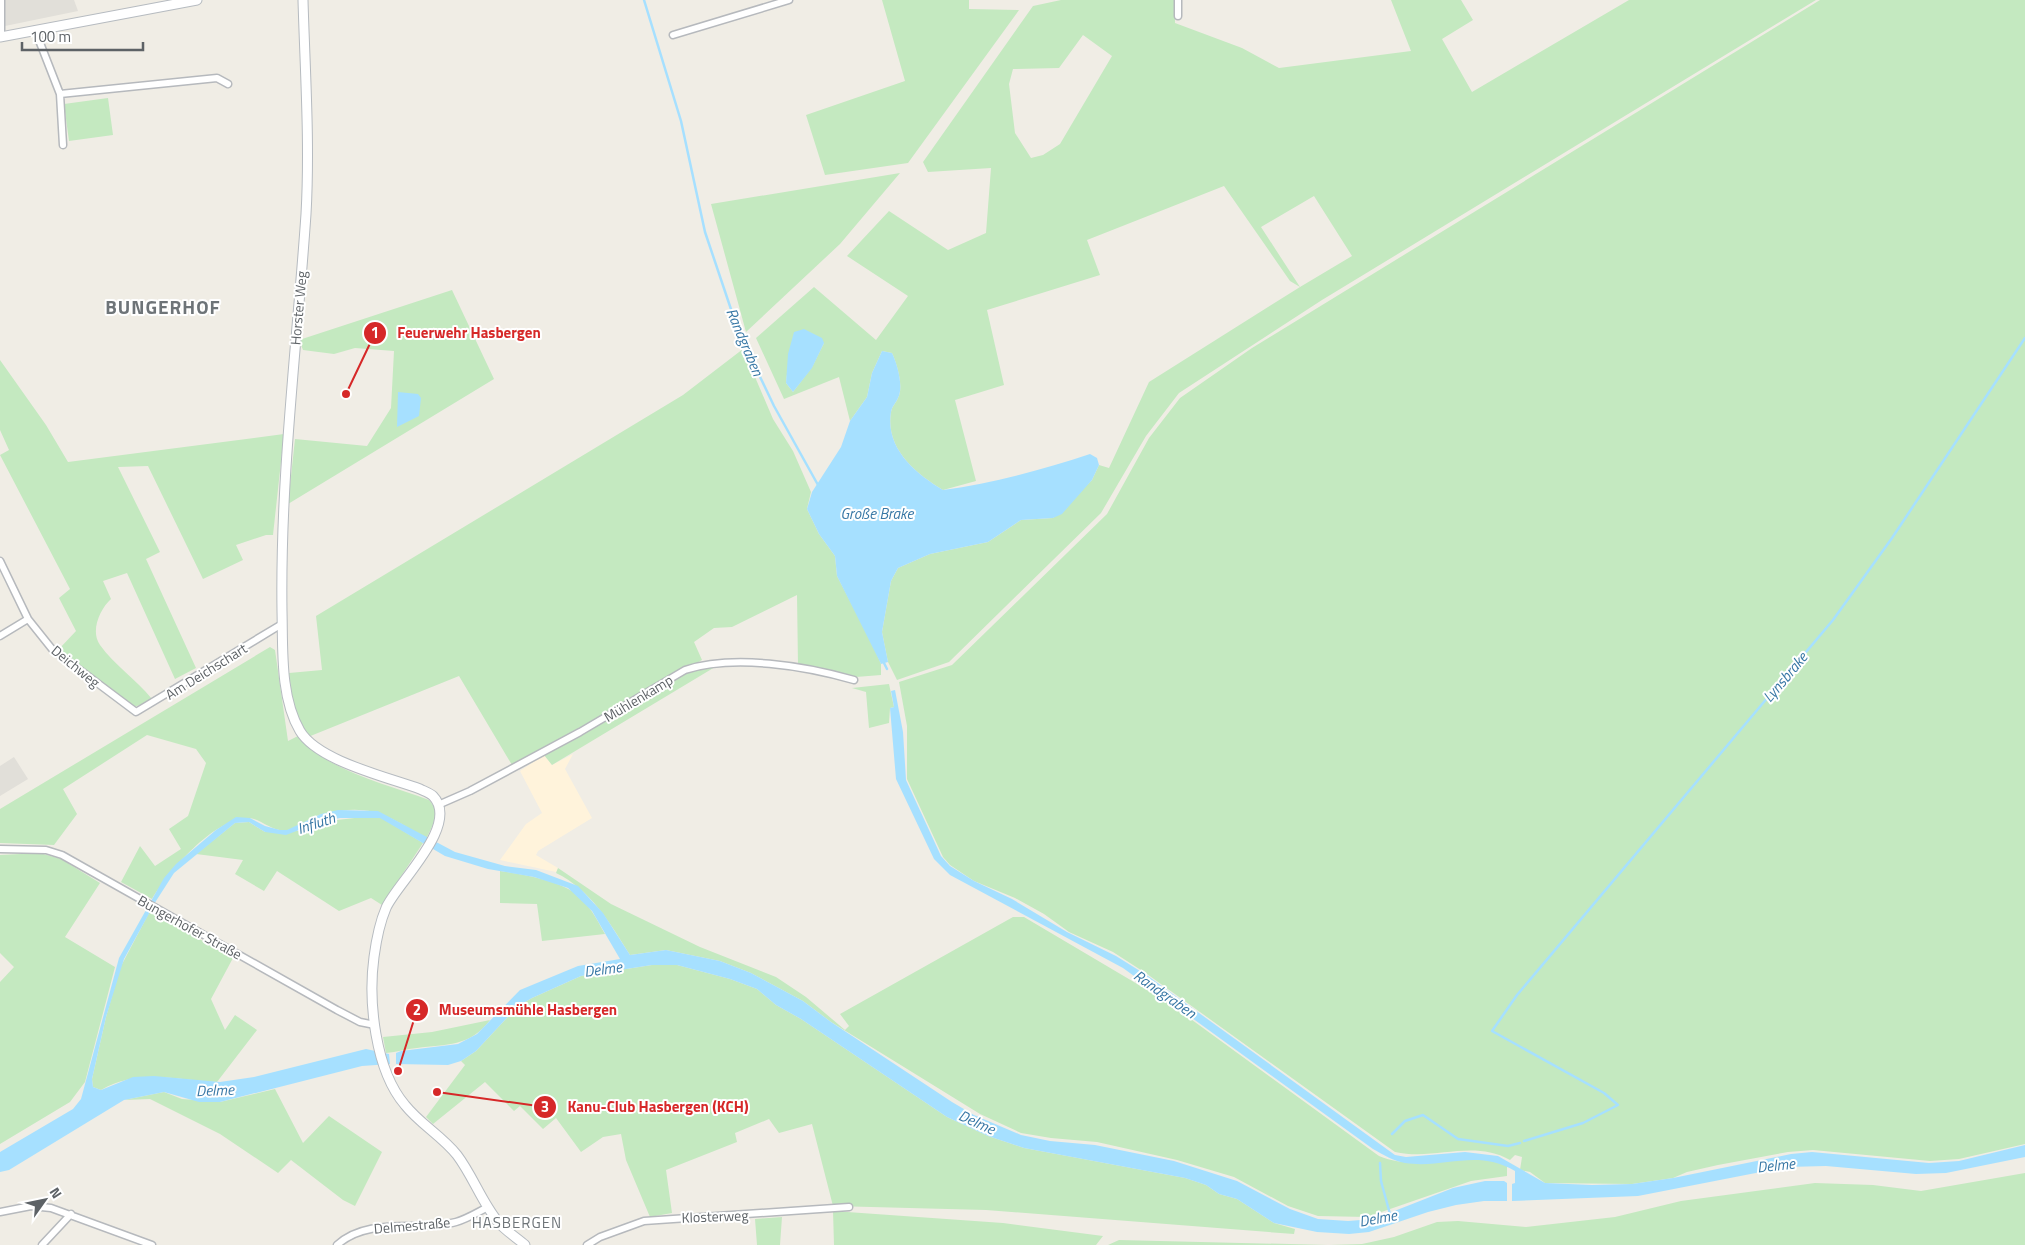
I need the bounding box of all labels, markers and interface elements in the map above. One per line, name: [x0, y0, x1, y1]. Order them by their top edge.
scale bar: [22, 20, 144, 52]
text: 100 m: [30, 25, 71, 48]
street label: Horster Weg: [284, 270, 312, 346]
district label: BUNGERHOF: [105, 292, 221, 321]
water label: Randgraben: [720, 304, 770, 380]
callout: Feuerwehr Hasbergen: [362, 318, 551, 348]
text: 1: [371, 321, 379, 344]
text: Feuerwehr Hasbergen: [397, 321, 541, 344]
water label: Große Brake: [841, 502, 915, 525]
street label: Am Deichschart: [161, 637, 251, 705]
street label: Deichweg: [47, 640, 105, 692]
water label: Lynsbrake: [1757, 646, 1814, 707]
street label: Mühlenkamp: [599, 669, 677, 727]
water label: Influth: [294, 806, 338, 840]
street label: Bungerhofer Straße: [134, 890, 246, 964]
water label: Delme: [583, 955, 624, 983]
water label: Randgraben: [1129, 964, 1201, 1024]
callout: Museumsmühle Hasbergen: [404, 995, 627, 1025]
text: 2: [413, 998, 421, 1021]
text: Museumsmühle Hasbergen: [439, 998, 617, 1021]
water label: Delme: [196, 1078, 235, 1102]
callout: Kanu-Club Hasbergen (KCH): [533, 1092, 759, 1122]
text: 3: [541, 1095, 549, 1118]
text: Kanu-Club Hasbergen (KCH): [567, 1095, 749, 1118]
water label: Delme: [955, 1104, 1000, 1141]
water label: Delme: [1756, 1151, 1797, 1178]
north arrow: [20, 1175, 70, 1225]
text: N: [45, 1183, 68, 1202]
water label: Delme: [1357, 1203, 1400, 1233]
street label: Klosterweg: [681, 1204, 749, 1228]
street label: Delmestraße: [373, 1211, 451, 1239]
district label: HASBERGEN: [472, 1211, 562, 1234]

